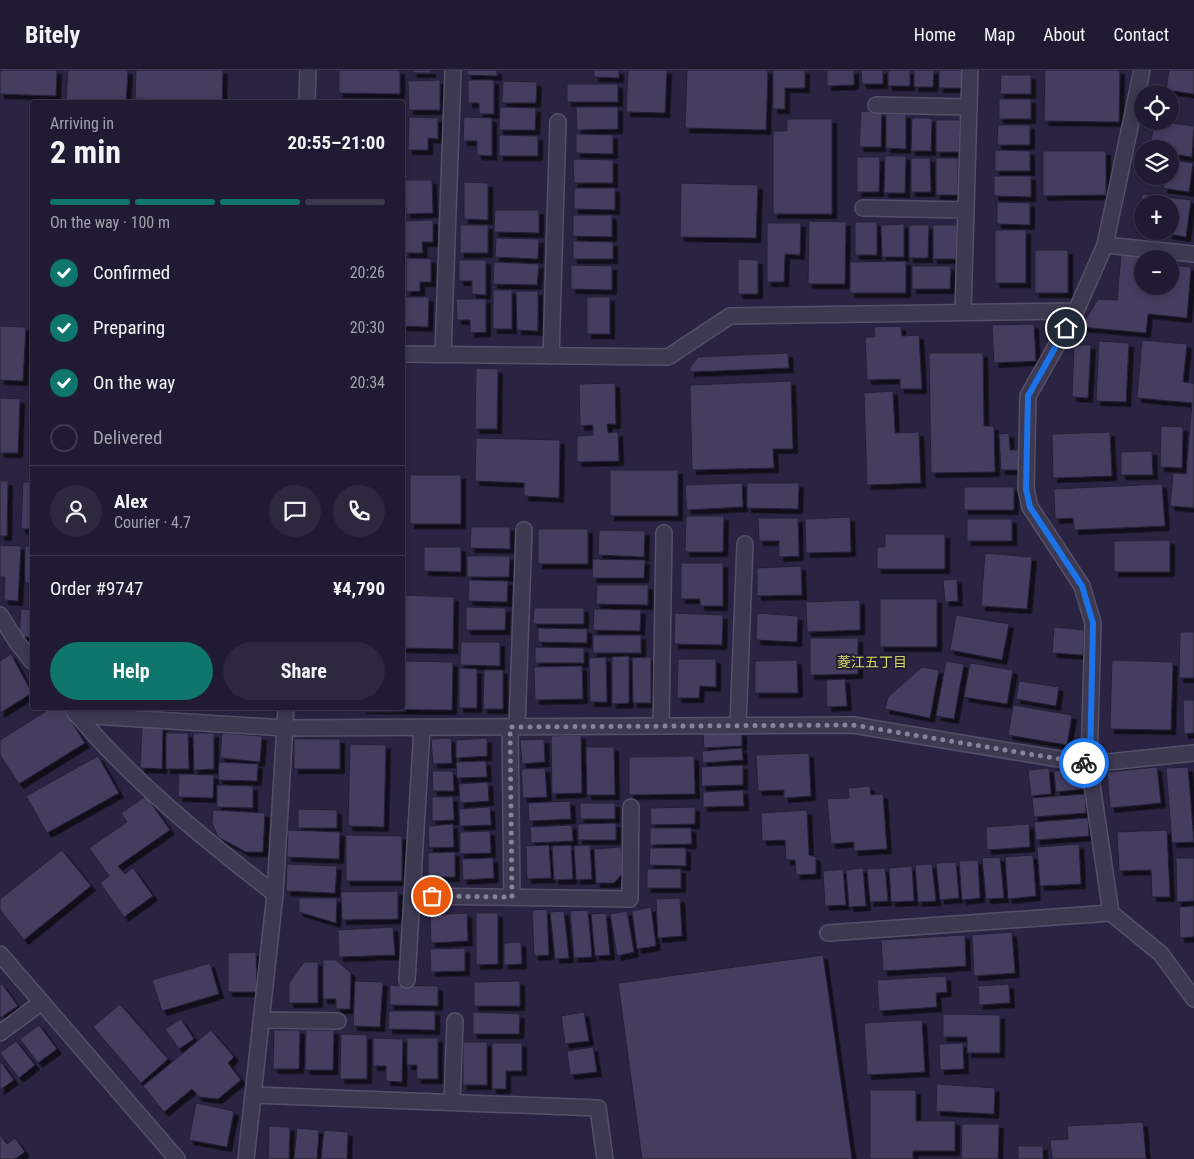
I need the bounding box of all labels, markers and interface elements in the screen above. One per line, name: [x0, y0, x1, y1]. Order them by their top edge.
text: Bitely: [25, 21, 80, 49]
text: Home: [914, 24, 956, 45]
text: Map: [984, 24, 1015, 45]
text: About: [1043, 24, 1085, 45]
text: Contact: [1113, 24, 1169, 45]
map controls: [1134, 85, 1179, 295]
button: locate: [1134, 85, 1179, 130]
text: Arriving in: [50, 114, 114, 133]
text: 20:55–21:00: [287, 131, 385, 154]
text: 2 min: [50, 133, 121, 171]
button: layers: [1134, 140, 1179, 185]
button: +: [1134, 195, 1179, 240]
text: On the way · 100 m: [50, 213, 170, 232]
button: −: [1134, 250, 1179, 295]
icon: check: [50, 259, 78, 287]
text: Confirmed: [93, 261, 170, 284]
text: 20:26: [350, 263, 385, 282]
pin: [1045, 307, 1087, 349]
icon: check: [50, 314, 78, 342]
icon: home: [1052, 314, 1080, 342]
text: Preparing: [93, 316, 165, 339]
text: 20:30: [350, 318, 385, 337]
icon: check: [50, 369, 78, 397]
text: On the way: [93, 371, 175, 394]
text: 20:34: [350, 373, 385, 392]
text: Delivered: [93, 426, 162, 449]
button: person: [50, 485, 102, 537]
button: chat: [269, 485, 321, 537]
button: phone: [333, 485, 385, 537]
text: Alex: [114, 490, 148, 513]
text: Courier · 4.7: [114, 513, 191, 532]
text: Order #9747: [50, 577, 143, 600]
text: ¥4,790: [333, 577, 385, 600]
button: Help: [50, 642, 213, 700]
button: Share: [223, 642, 385, 700]
district label: 菱江五丁目: [837, 654, 907, 670]
courier: [1059, 738, 1109, 788]
icon: bike: [1070, 749, 1098, 777]
pin: [411, 875, 453, 917]
icon: bag: [418, 882, 446, 910]

